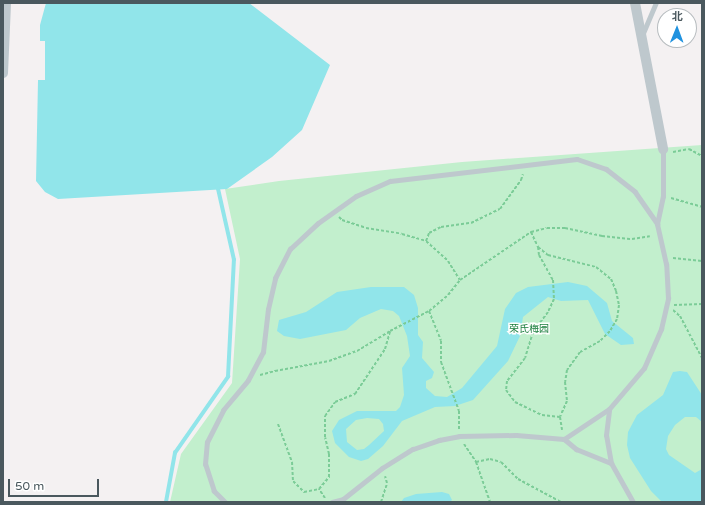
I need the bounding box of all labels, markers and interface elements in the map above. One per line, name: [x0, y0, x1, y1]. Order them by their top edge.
north arrow: [657, 8, 697, 48]
text: 北: [672, 10, 683, 23]
park label: 荣氏梅园: [509, 324, 549, 336]
scale bar: [10, 471, 101, 497]
text: 50 m: [15, 479, 44, 493]

